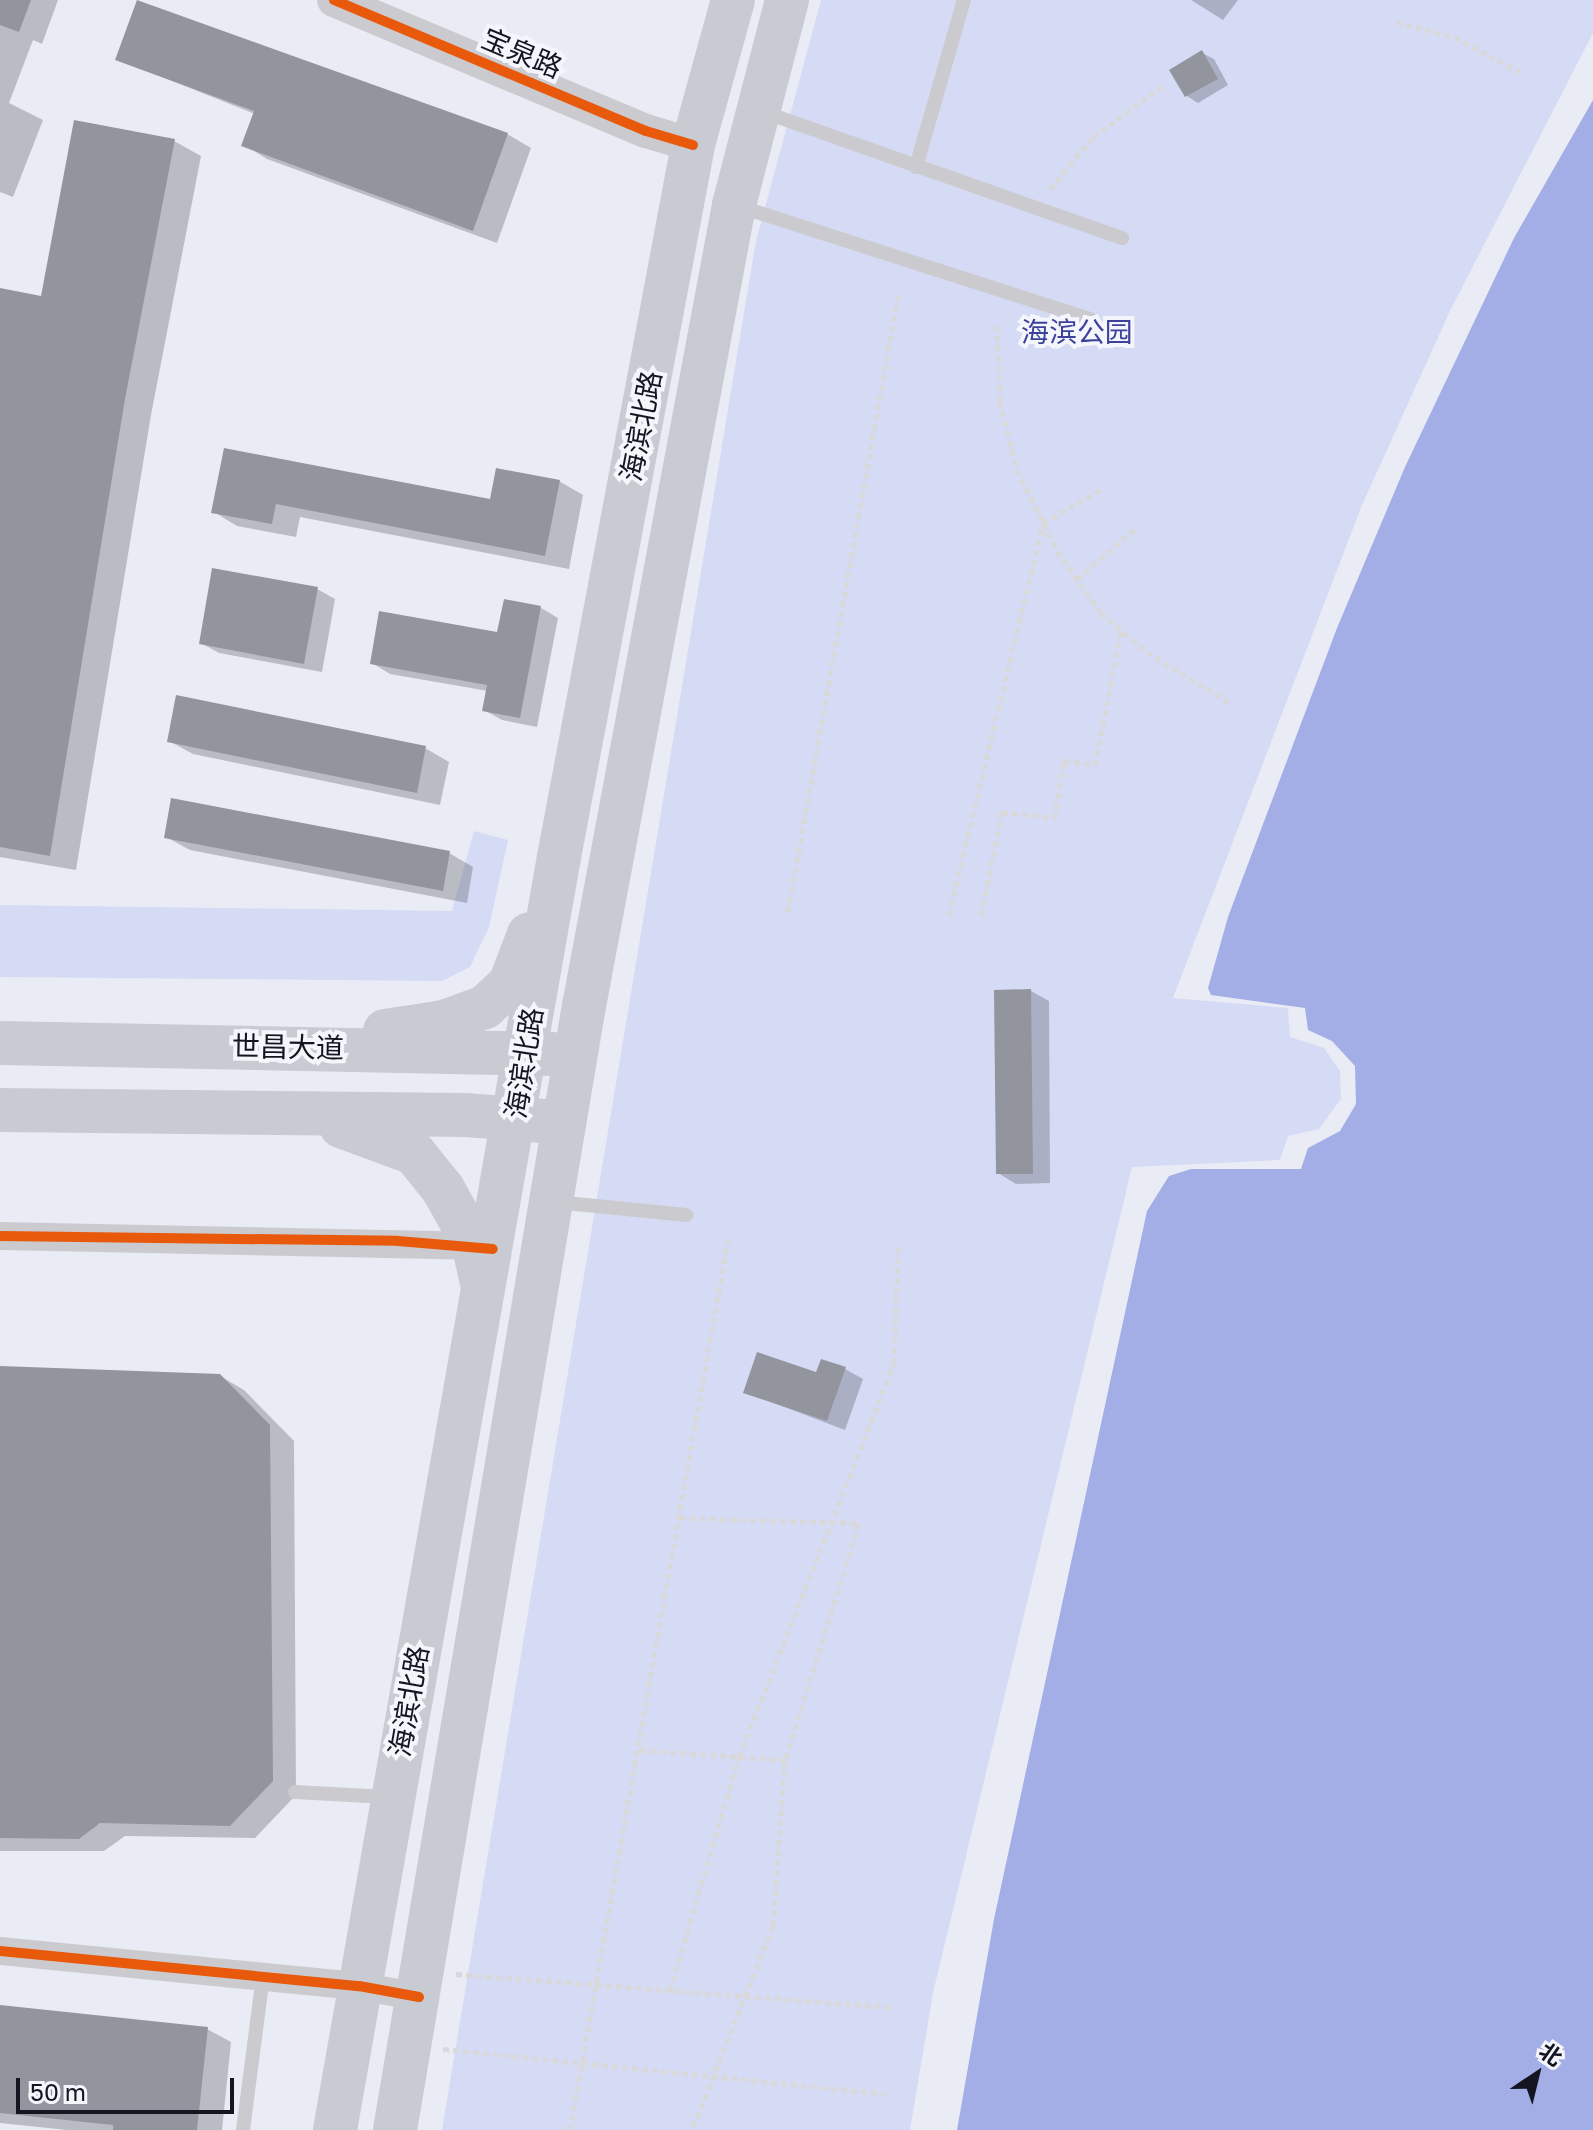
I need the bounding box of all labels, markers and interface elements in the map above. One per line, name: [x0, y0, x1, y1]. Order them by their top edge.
street label: 宝泉路: [477, 21, 567, 85]
park label: 海滨公园: [1021, 315, 1133, 349]
street label: 海滨北路: [614, 368, 668, 484]
street label: 海滨北路: [499, 1005, 549, 1121]
street label: 世昌大道: [232, 1029, 344, 1065]
street label: 海滨北路: [383, 1643, 435, 1759]
north arrow: [1497, 2034, 1577, 2114]
text: 北: [1534, 2037, 1568, 2071]
scale bar: [20, 2062, 238, 2112]
text: 50 m: [30, 2077, 86, 2106]

